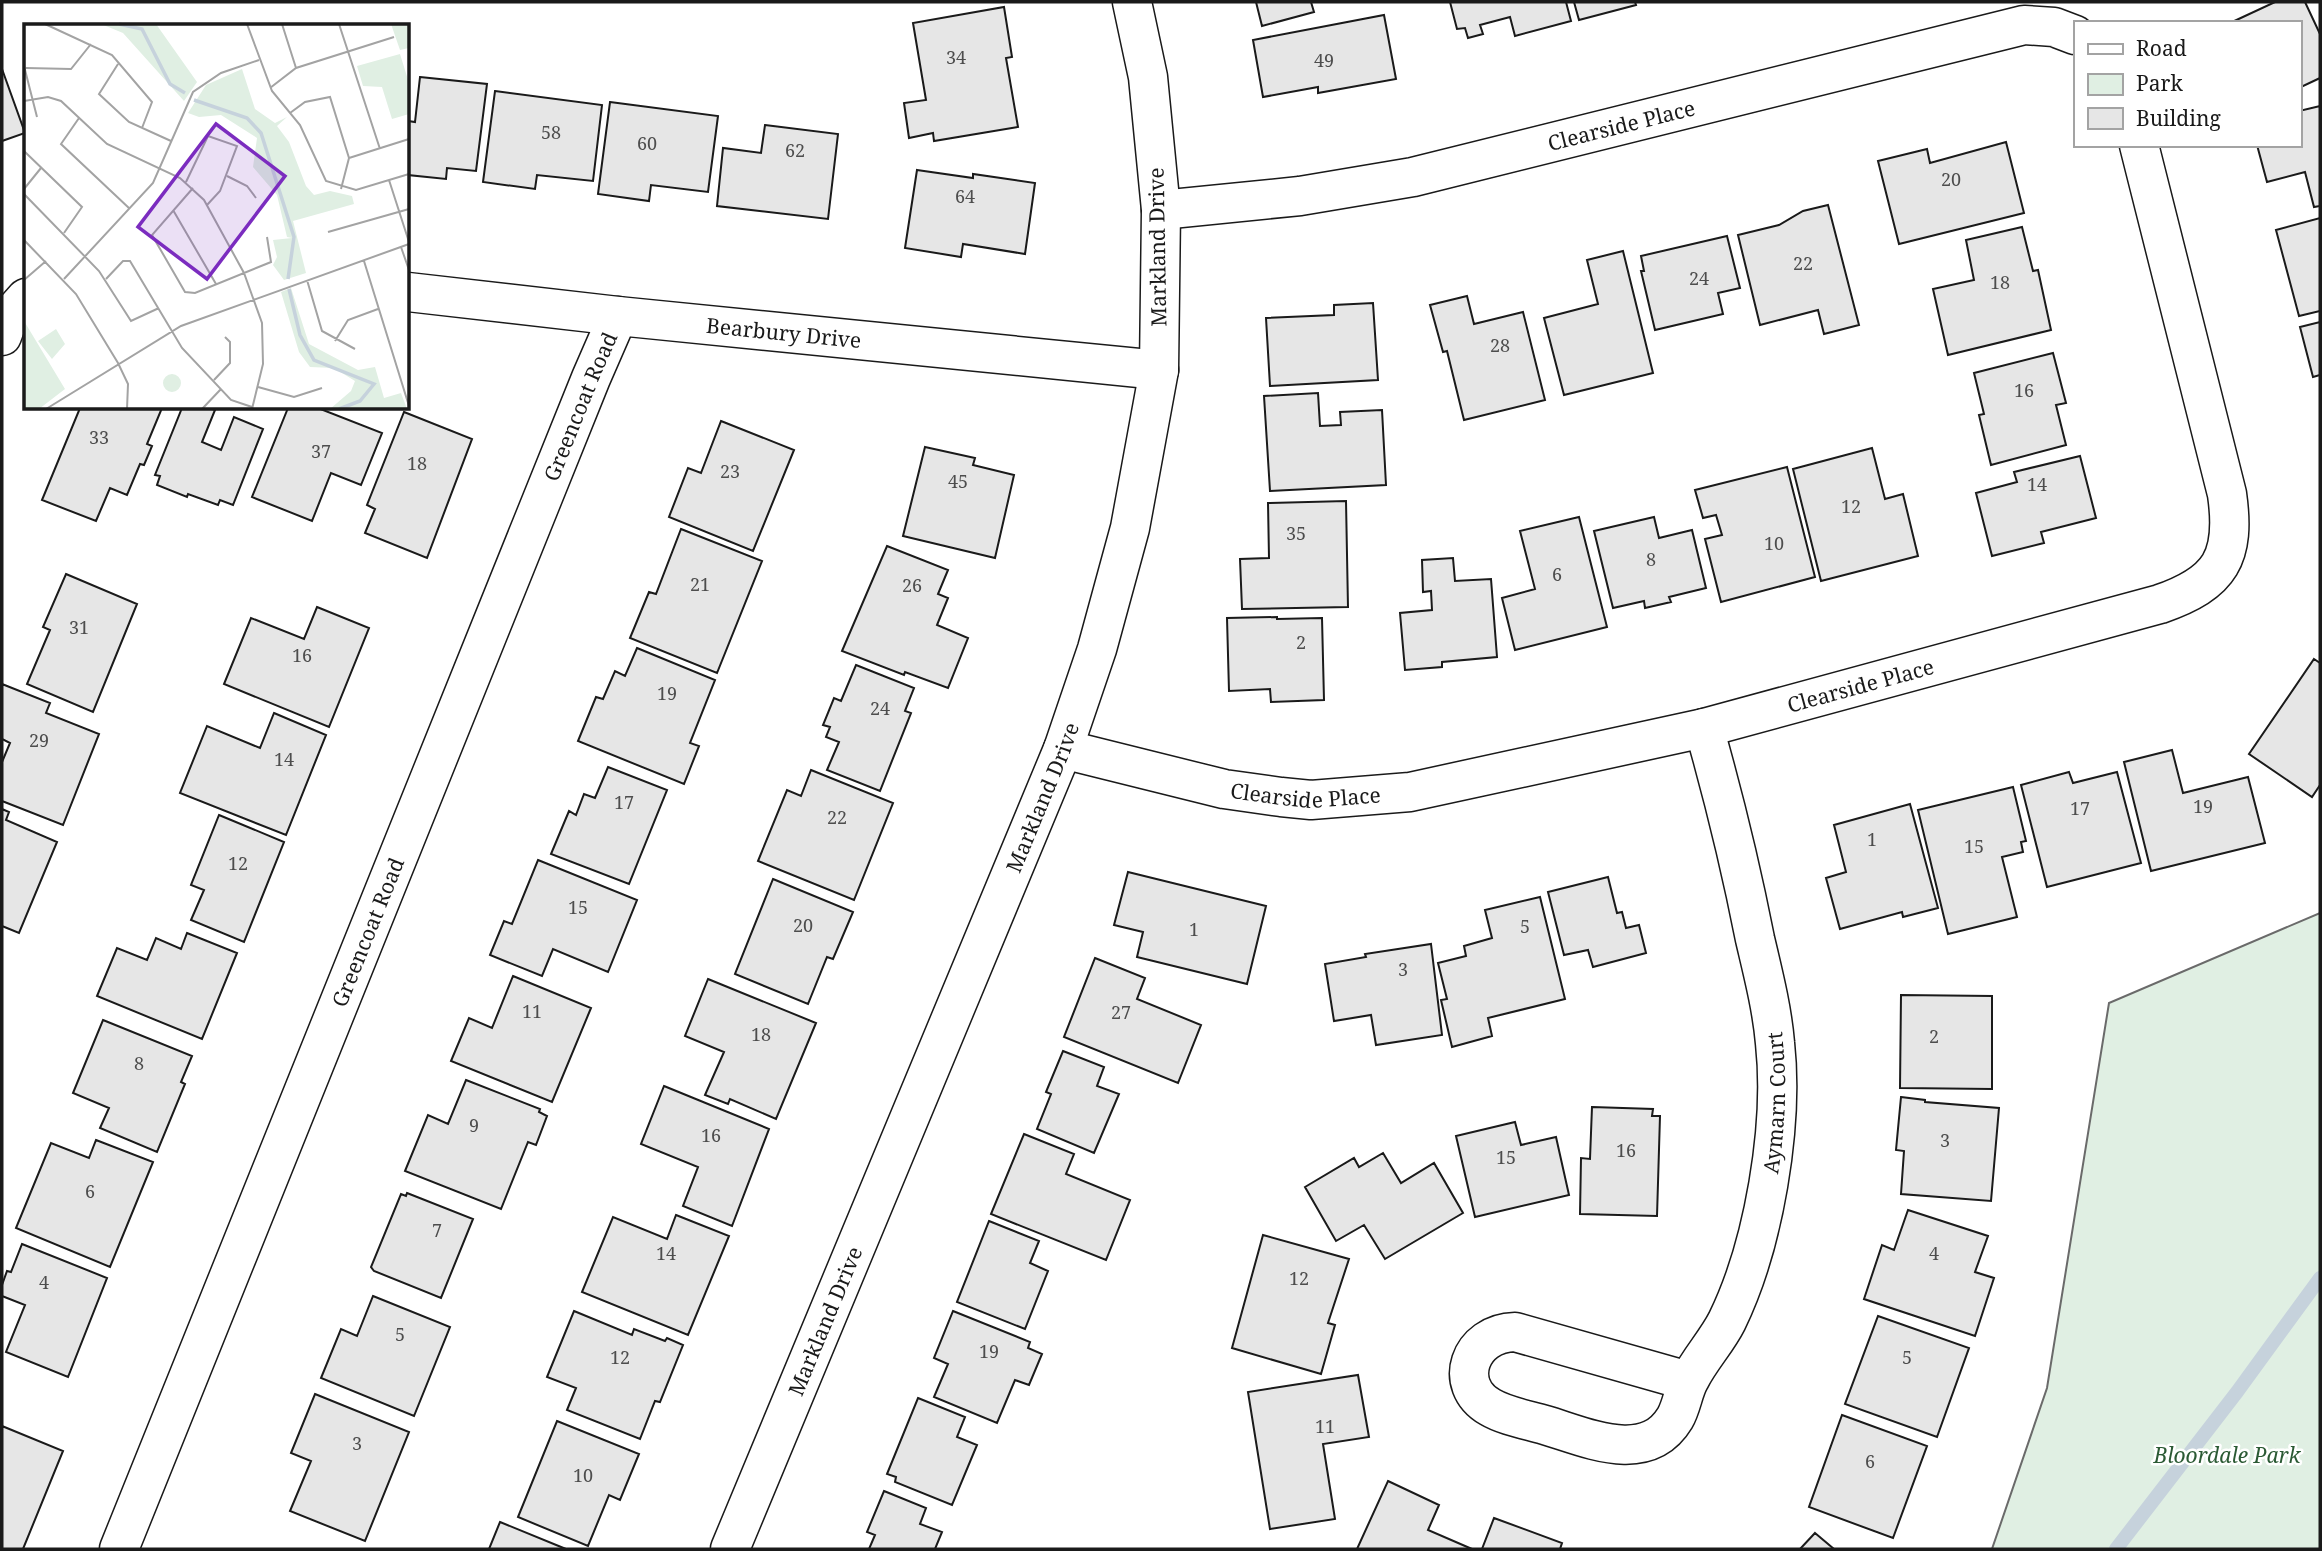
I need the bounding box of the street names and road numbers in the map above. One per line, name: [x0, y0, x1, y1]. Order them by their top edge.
street label: Clearside Place: [1545, 93, 1698, 157]
street label: Markland Drive: [1142, 167, 1172, 327]
street label: Bearbury Drive: [705, 311, 863, 354]
street label: Greencoat Road: [537, 328, 623, 485]
street label: Clearside Place: [1784, 652, 1937, 719]
street label: Markland Drive: [999, 719, 1085, 876]
street label: Clearside Place: [1229, 776, 1382, 814]
street label: Greencoat Road: [325, 853, 410, 1011]
street label: Aymarn Court: [1756, 1031, 1791, 1175]
street label: Markland Drive: [781, 1242, 868, 1400]

